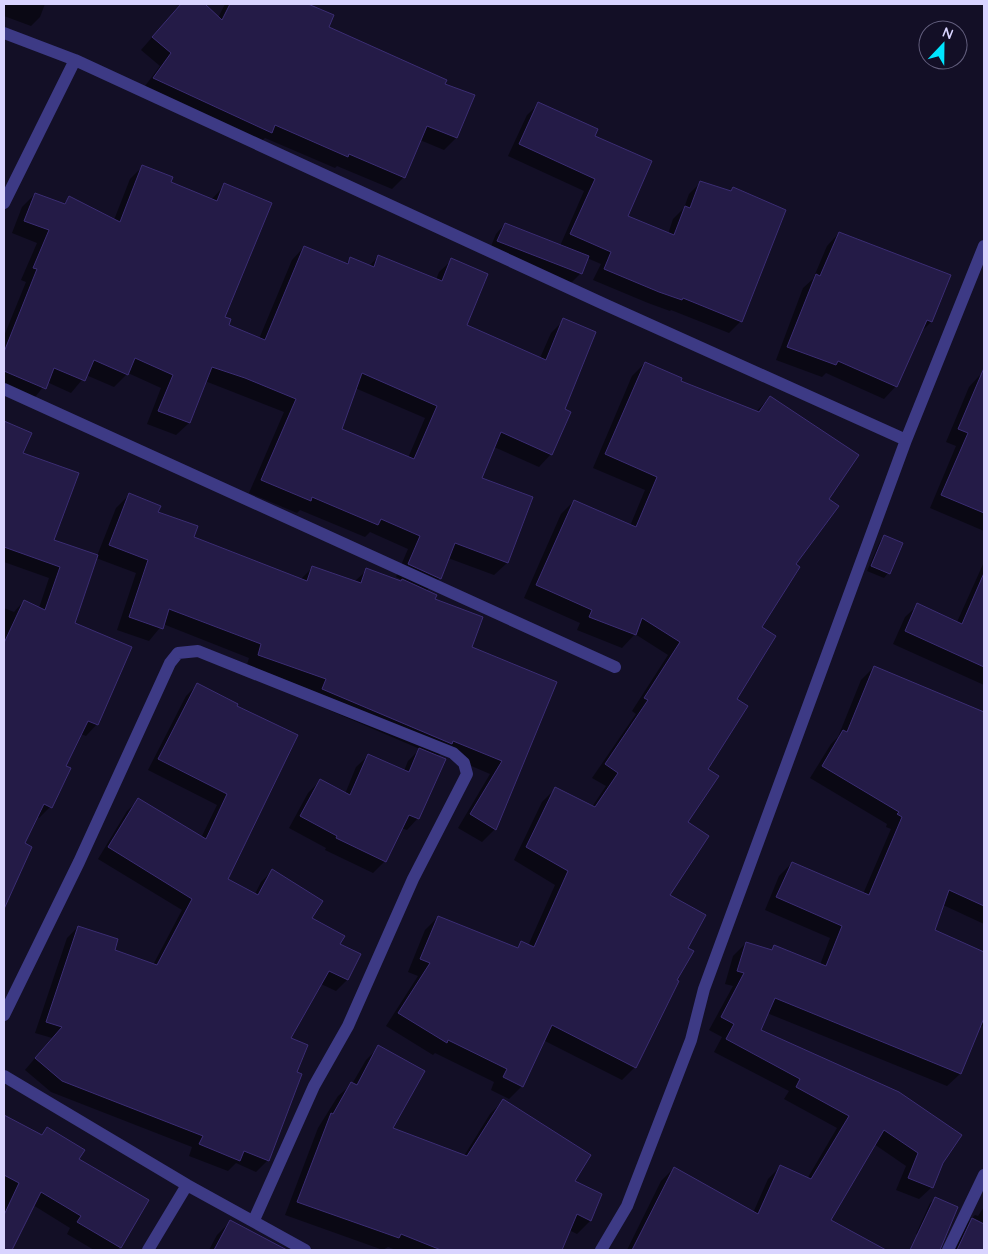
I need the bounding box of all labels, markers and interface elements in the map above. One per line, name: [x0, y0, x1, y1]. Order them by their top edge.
north arrow: [918, 20, 968, 70]
text: N: [940, 23, 956, 43]

